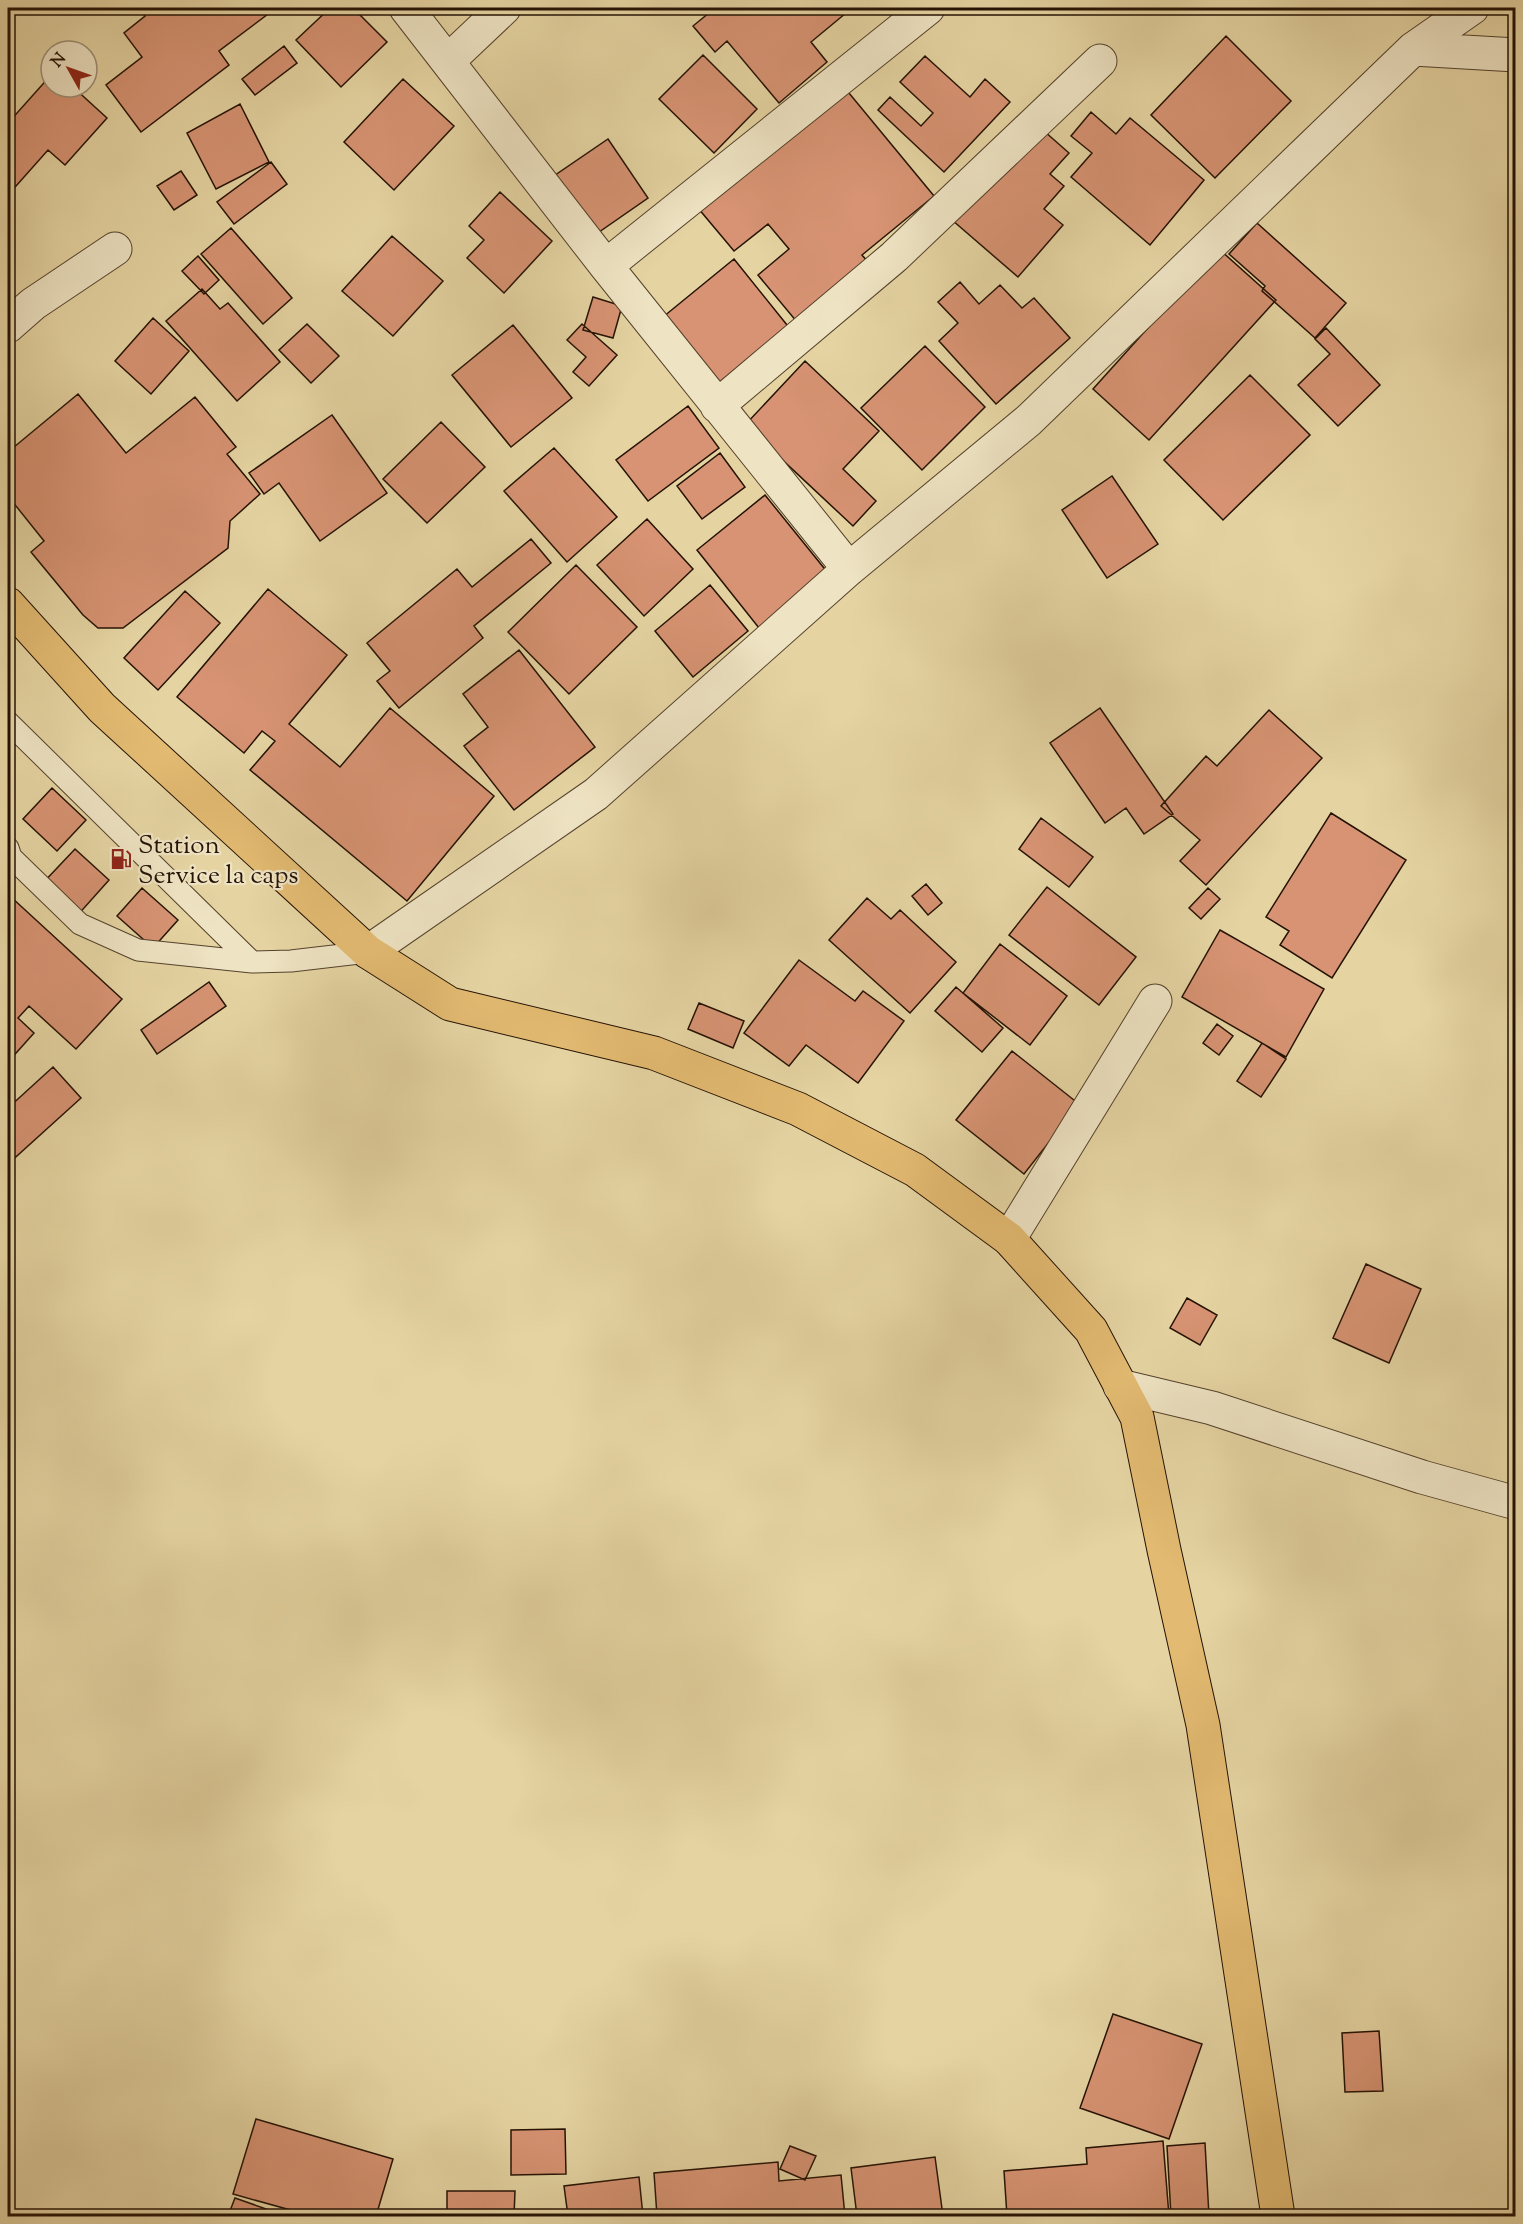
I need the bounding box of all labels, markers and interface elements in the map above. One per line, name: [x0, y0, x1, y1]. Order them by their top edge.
north arrow: [39, 39, 99, 99]
text: N: [47, 49, 72, 73]
place label: Station Service la caps: [138, 828, 299, 895]
fuel station icon: Station Service la caps: [109, 847, 133, 871]

